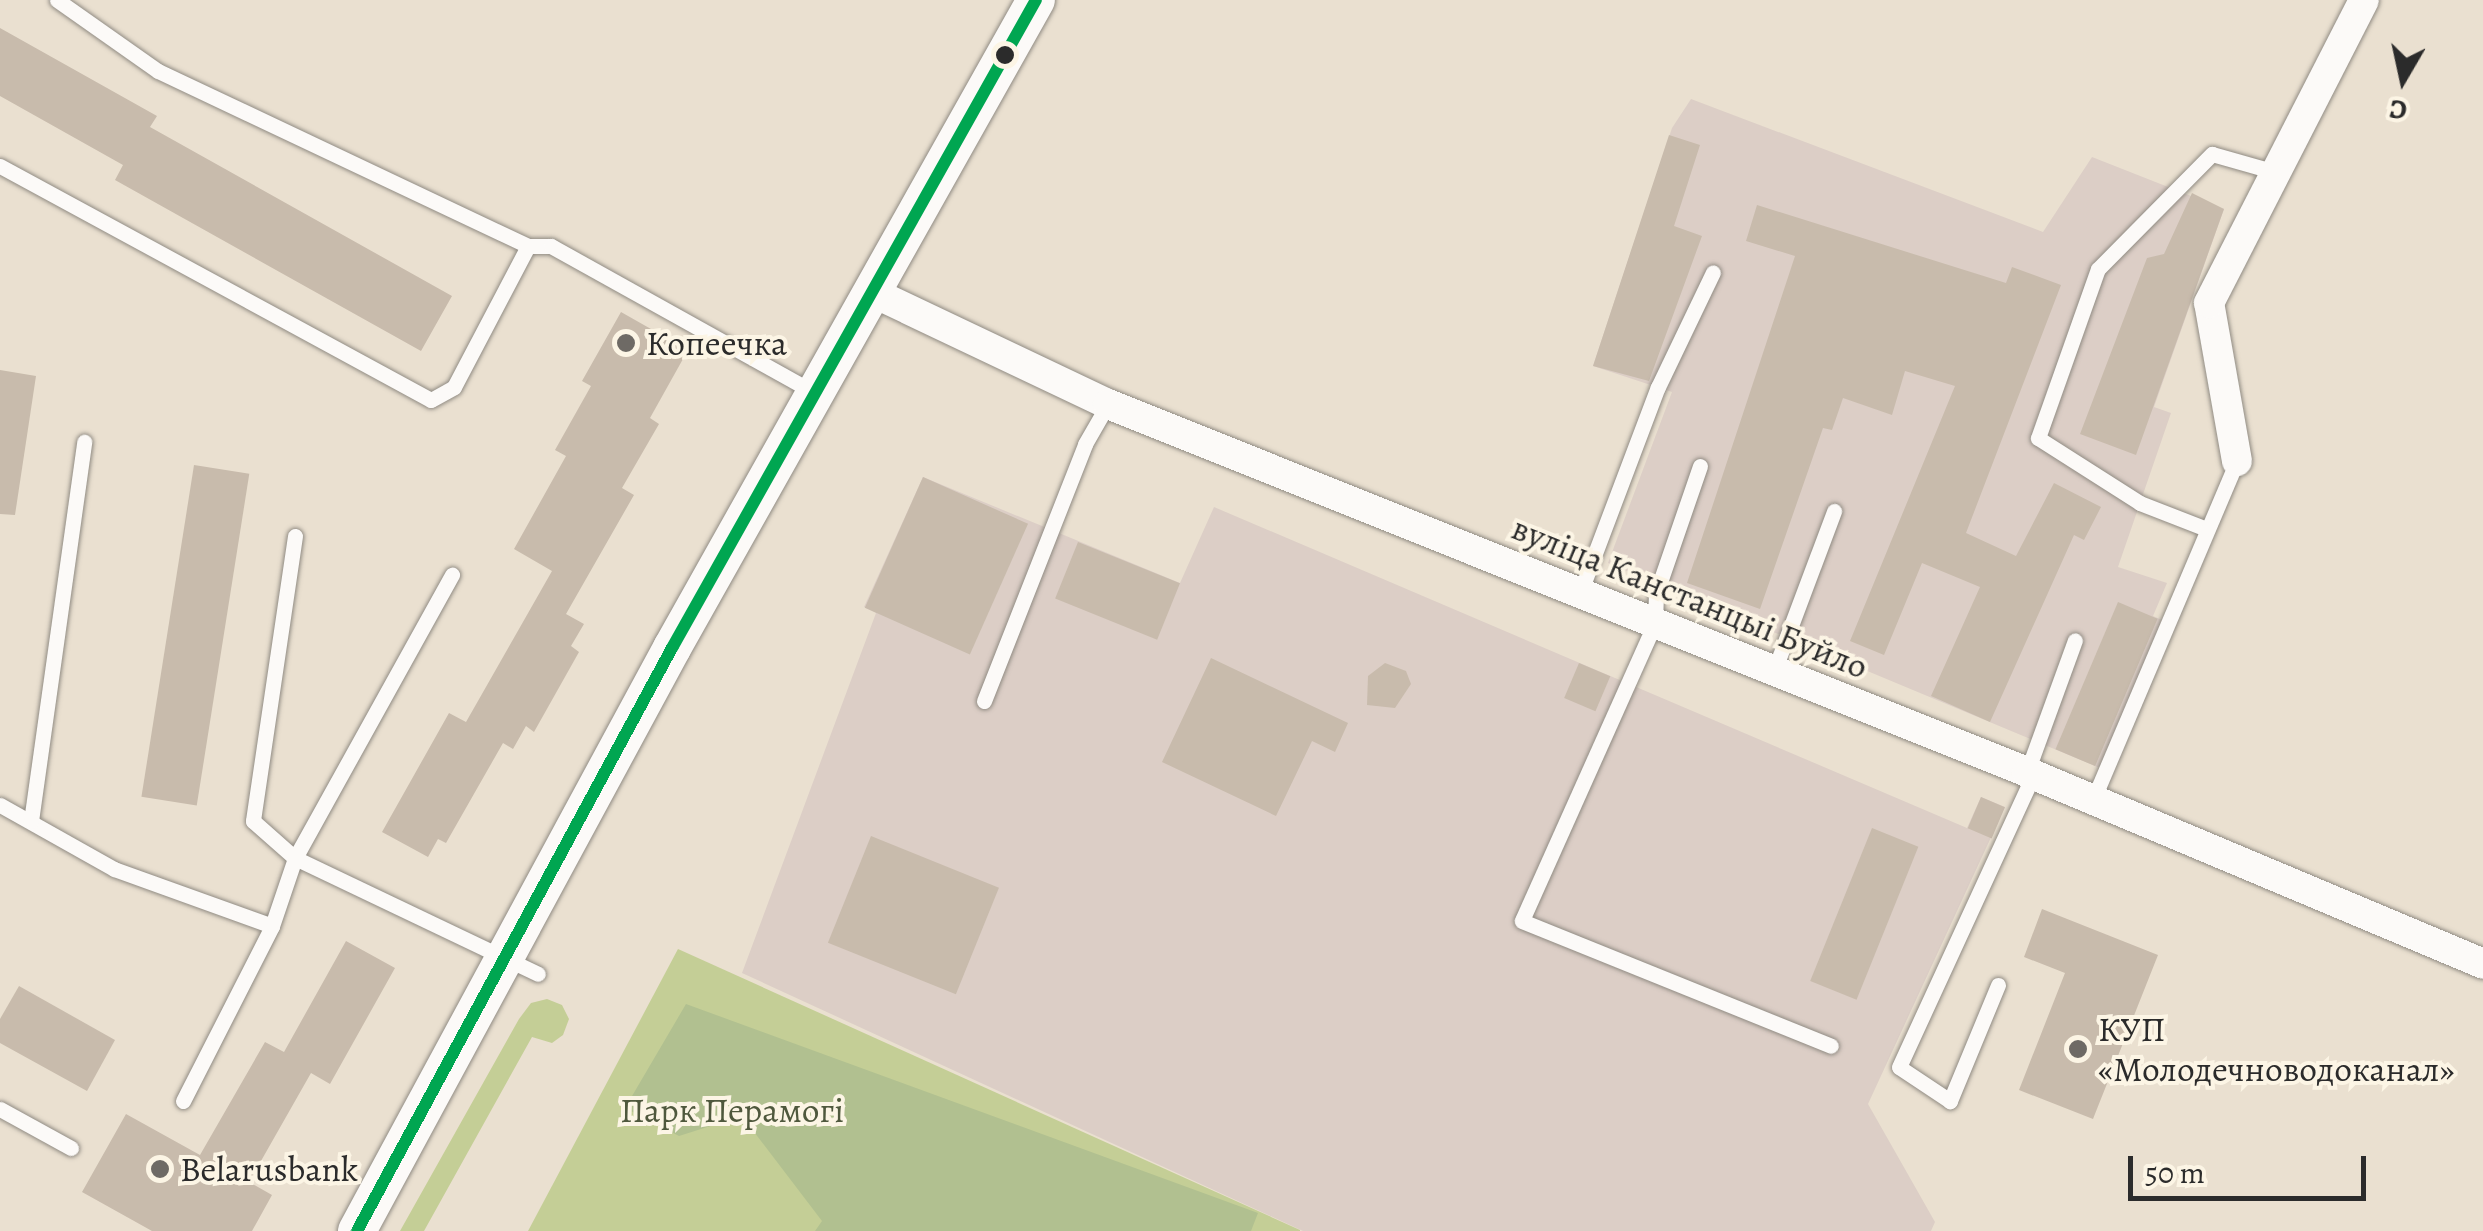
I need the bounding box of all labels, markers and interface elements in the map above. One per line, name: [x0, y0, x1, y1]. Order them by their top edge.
north arrow: [2353, 30, 2453, 130]
unlabelled marker: [995, 45, 1015, 65]
text: С: [2387, 90, 2410, 130]
place label: Копеечка: [646, 322, 787, 364]
marker: Копеечка: [615, 332, 637, 354]
street label: вуліца Канстанцыі Буйло: [1506, 506, 1874, 688]
place label: КУП «Молодечноводоканал»: [2098, 1008, 2454, 1090]
marker: КУП «Молодечноводоканал»: [2067, 1038, 2089, 1060]
park label: Парк Перамогі: [620, 1089, 844, 1131]
scale bar: [2133, 1136, 2370, 1198]
place label: Belarusbank: [180, 1148, 358, 1190]
text: 50 m: [2145, 1153, 2205, 1193]
marker: Belarusbank: [149, 1158, 171, 1180]

